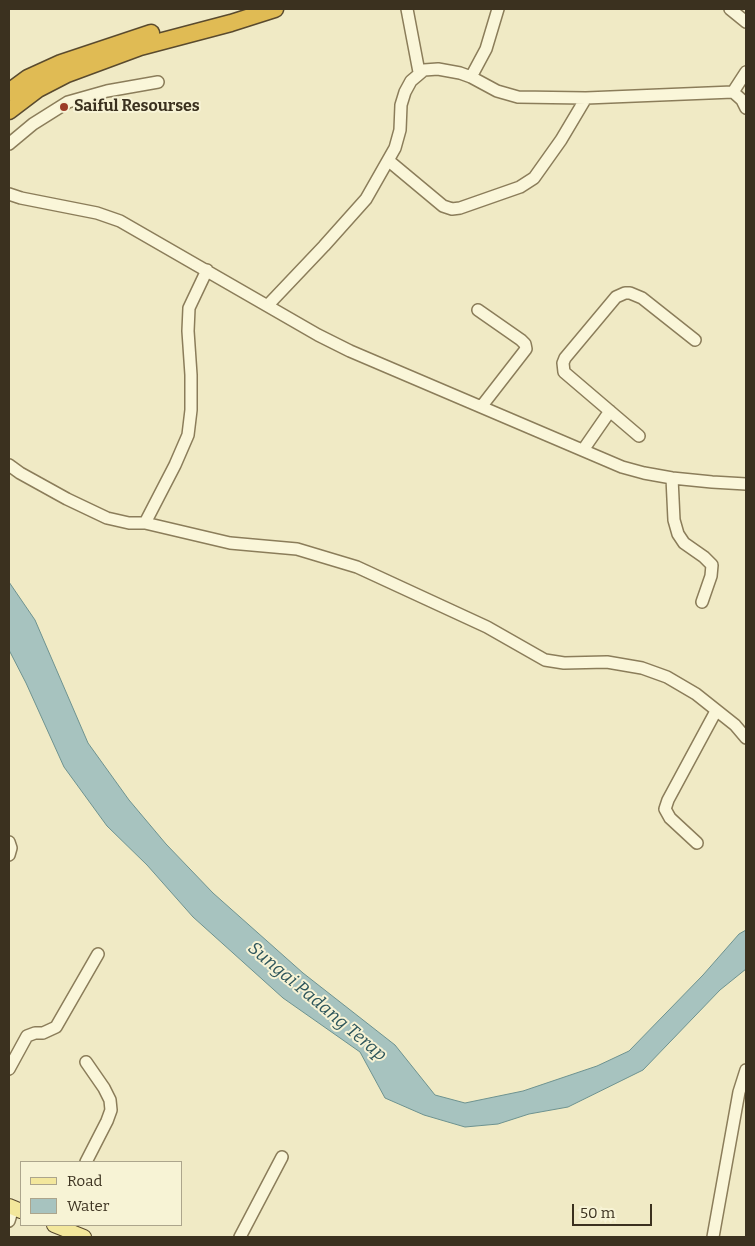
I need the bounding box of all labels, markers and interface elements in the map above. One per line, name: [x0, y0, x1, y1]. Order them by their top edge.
place label: Saiful Resourses: [74, 97, 200, 117]
marker: Saiful Resourses: [58, 101, 70, 113]
water label: Sungai Padang Terap: [243, 938, 391, 1066]
legend: [20, 1161, 182, 1226]
text: Road: [67, 1172, 102, 1190]
scale bar: [575, 1194, 655, 1226]
text: Water: [67, 1197, 109, 1215]
text: 50 m: [580, 1204, 615, 1222]

